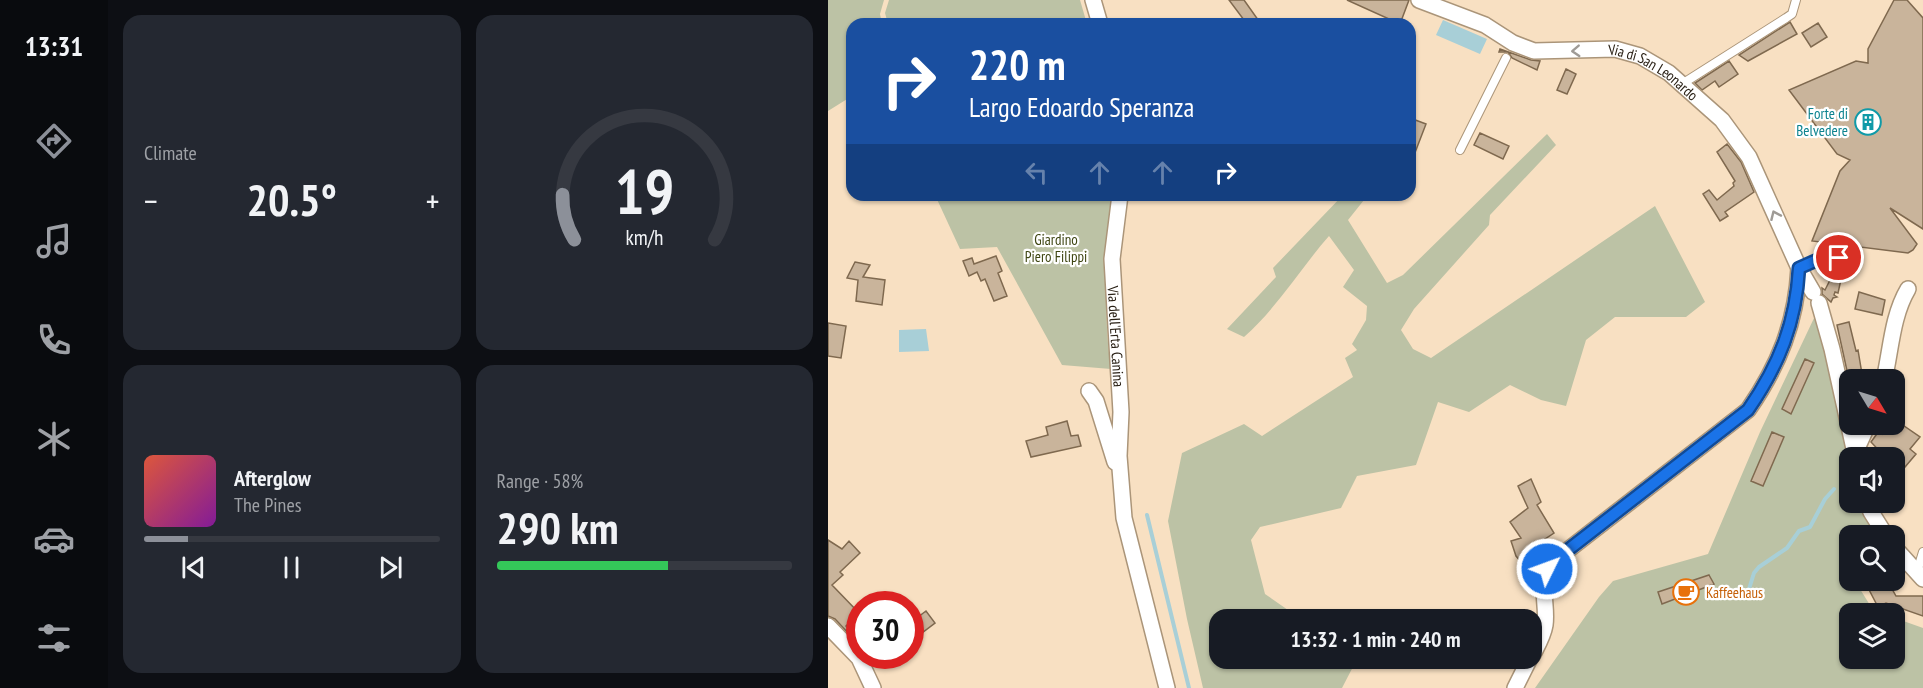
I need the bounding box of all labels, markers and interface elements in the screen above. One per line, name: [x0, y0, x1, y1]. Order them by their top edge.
text: 13:31: [25, 29, 83, 63]
text: 220 m: [969, 37, 1066, 92]
street label: Via di San Leonardo: [1607, 39, 1702, 104]
icon: right: [870, 42, 948, 120]
one-way arrow: [1571, 45, 1580, 58]
text: Largo Edoardo Speranza: [969, 90, 1194, 124]
place label: Forte di Belvedere: [1796, 104, 1848, 140]
building icon: Forte di Belvedere: [1853, 107, 1883, 137]
icon: directions: [33, 120, 75, 162]
text: Climate: [144, 140, 197, 166]
text: 19: [614, 150, 674, 231]
icon: left: [1020, 156, 1053, 189]
icon: ahead: [1083, 156, 1116, 189]
icon: ahead: [1146, 156, 1179, 189]
icon: right: [1209, 156, 1242, 189]
text: 20.5°: [247, 170, 337, 228]
text: −: [144, 179, 158, 222]
text: +: [426, 179, 439, 222]
one-way arrow: [1770, 210, 1782, 221]
icon: music: [33, 220, 75, 262]
text: km/h: [625, 223, 663, 251]
park label: Giardino Piero Filippi: [1025, 230, 1087, 266]
pin: [1813, 232, 1864, 283]
icon: arrive: [1822, 241, 1855, 274]
street label: Via dell'Erta Canina: [1104, 284, 1129, 387]
icon: phone: [33, 319, 75, 361]
north arrow: [1839, 369, 1905, 435]
map controls: [1839, 369, 1905, 669]
icon: climate: [33, 418, 75, 460]
button: sound: [1839, 447, 1905, 513]
text: Afterglow: [234, 464, 311, 492]
text: Range · 58%: [497, 468, 583, 494]
text: The Pines: [234, 492, 301, 518]
text: 290 km: [497, 498, 619, 556]
icon: car: [33, 518, 75, 560]
button: search: [1839, 525, 1905, 591]
position arrow: [1515, 537, 1579, 601]
icon: previous: [177, 551, 210, 584]
icon: pause: [275, 551, 308, 584]
icon: next: [374, 551, 407, 584]
cafe icon: Kaffeehaus: [1671, 577, 1701, 607]
place label: Kaffeehaus: [1706, 583, 1763, 602]
speed limit sign: 30: [846, 591, 924, 669]
button: layers: [1839, 603, 1905, 669]
icon: filters: [33, 617, 75, 659]
text: 13:32 · 1 min · 240 m: [1290, 625, 1461, 653]

